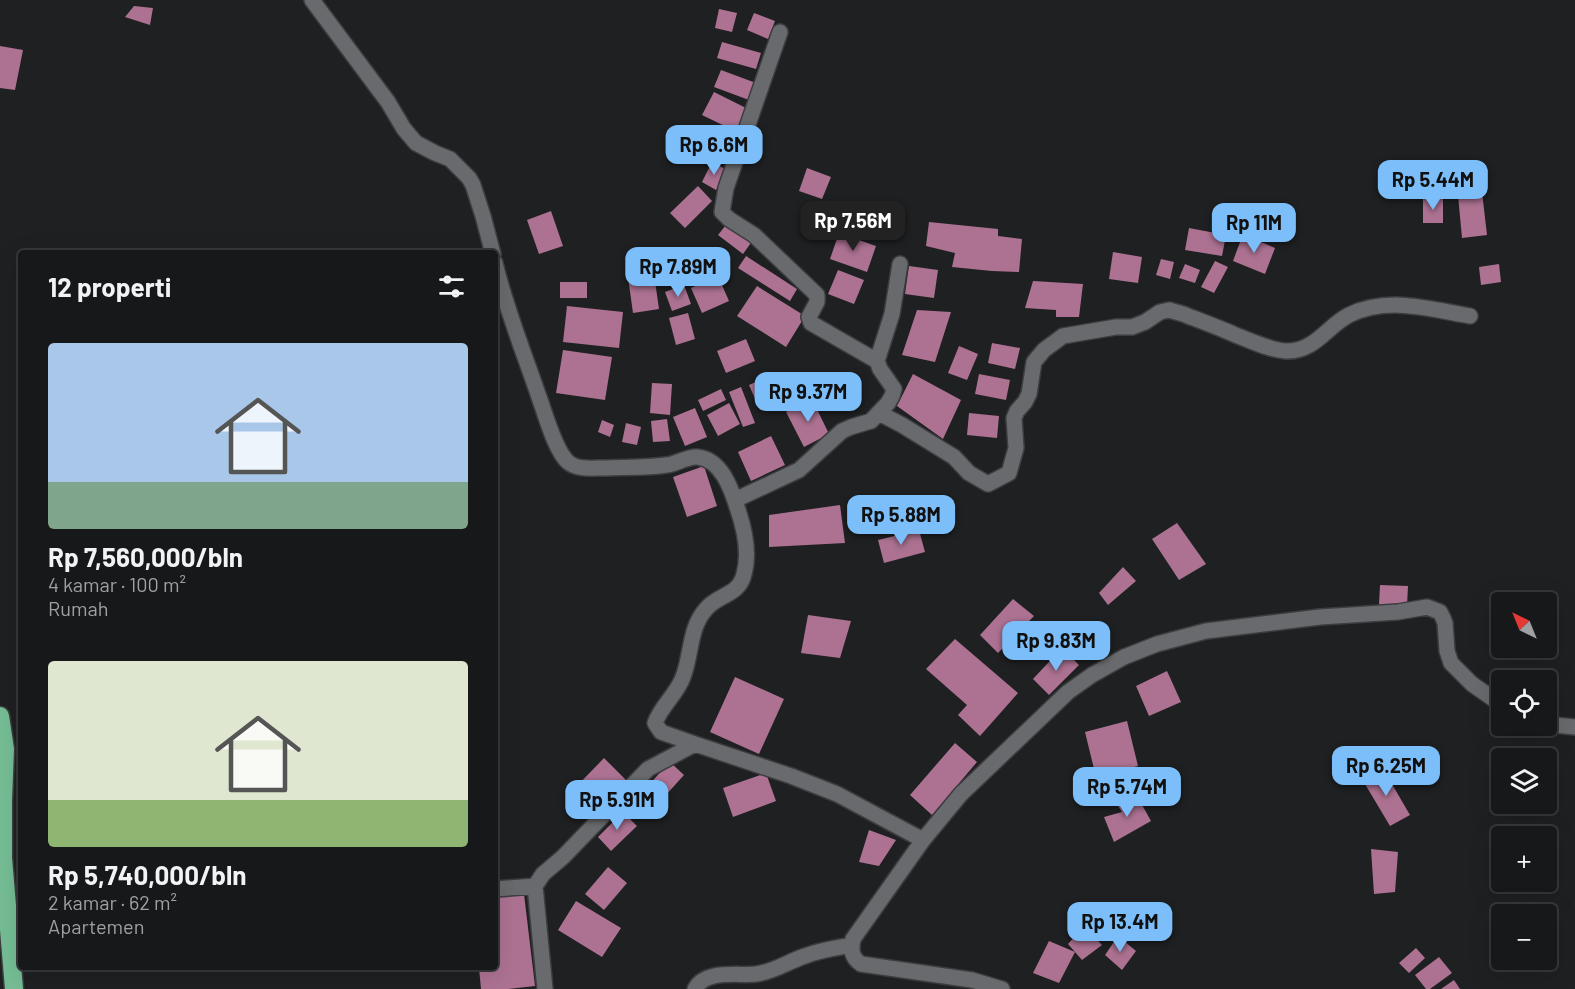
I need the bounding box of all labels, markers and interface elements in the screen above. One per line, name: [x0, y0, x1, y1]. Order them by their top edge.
pin: Rp 6.6M: [659, 125, 769, 176]
text: Rp 6.6M: [680, 132, 748, 156]
pin: Rp 5.44M: [1371, 160, 1495, 211]
text: Rp 5.44M: [1392, 167, 1474, 191]
pin: Rp 7.56M: [791, 201, 915, 252]
pin: Rp 11M: [1205, 203, 1303, 254]
text: Rp 7.56M: [814, 208, 892, 232]
text: Rp 11M: [1226, 210, 1282, 234]
pin: Rp 7.89M: [616, 247, 740, 298]
text: Rp 7.89M: [639, 254, 717, 278]
icon: filters: [435, 270, 468, 303]
text: 12 properti: [48, 271, 171, 302]
pin: Rp 9.37M: [746, 372, 870, 423]
text: Rp 9.37M: [769, 379, 847, 403]
icon: home: [204, 382, 312, 490]
pin: Rp 5.88M: [839, 495, 963, 546]
text: Rp 5.88M: [861, 502, 941, 526]
text: Rp 7,560,000/bln: [48, 541, 243, 572]
text: 4 kamar · 100 m²: [48, 572, 186, 596]
north arrow: [1491, 592, 1557, 658]
map controls: [1491, 592, 1557, 970]
text: Rumah: [48, 596, 109, 620]
pin: Rp 9.83M: [994, 621, 1118, 672]
text: Rp 9.83M: [1016, 628, 1096, 652]
button: locate: [1491, 670, 1557, 736]
icon: home: [204, 700, 312, 808]
pin: Rp 6.25M: [1324, 746, 1448, 797]
button: layers: [1491, 748, 1557, 814]
text: Rp 6.25M: [1346, 753, 1426, 777]
pin: Rp 5.74M: [1065, 767, 1189, 818]
text: Rp 5.74M: [1087, 774, 1167, 798]
pin: Rp 5.91M: [555, 780, 679, 831]
text: Rp 5.91M: [579, 787, 655, 811]
button: +: [1491, 826, 1557, 892]
text: Rp 5,740,000/bln: [48, 859, 247, 890]
text: 2 kamar · 62 m²: [48, 890, 177, 914]
pin: Rp 13.4M: [1058, 902, 1182, 953]
button: −: [1491, 904, 1557, 970]
text: Rp 13.4M: [1081, 909, 1159, 933]
text: Apartemen: [48, 914, 144, 938]

